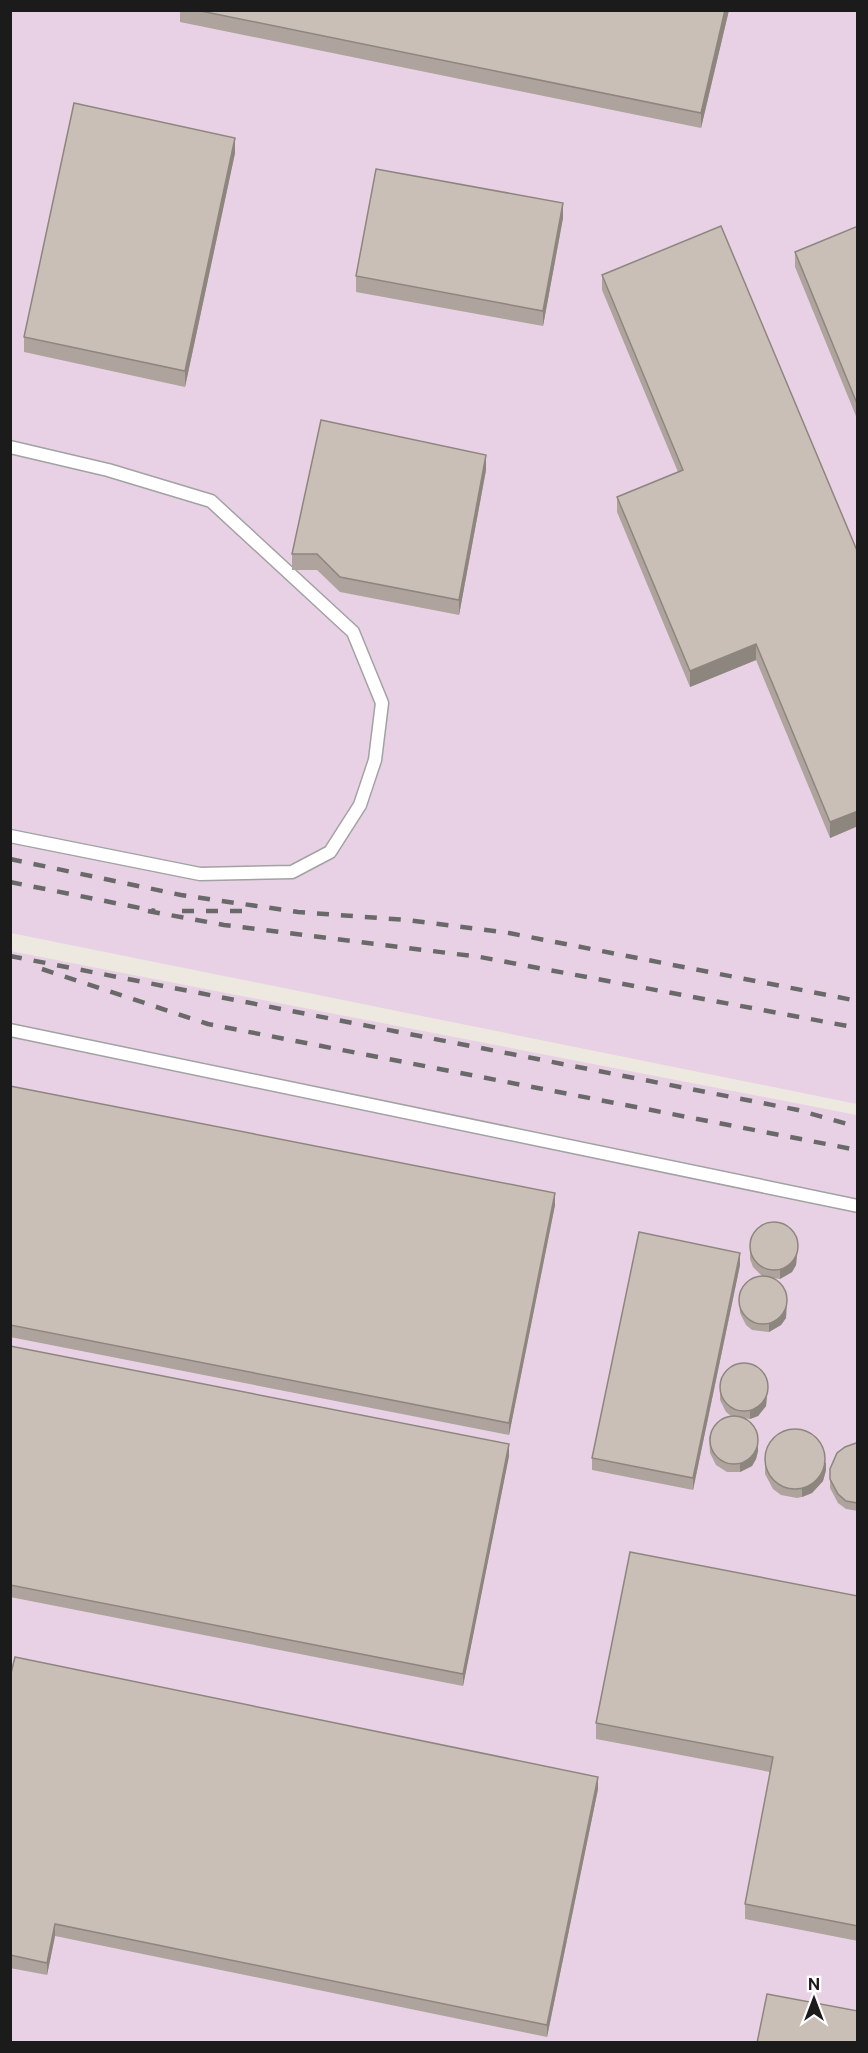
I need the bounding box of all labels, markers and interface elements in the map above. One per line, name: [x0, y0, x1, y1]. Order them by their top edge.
north arrow: [784, 1969, 844, 2029]
text: N: [808, 1975, 820, 1994]

